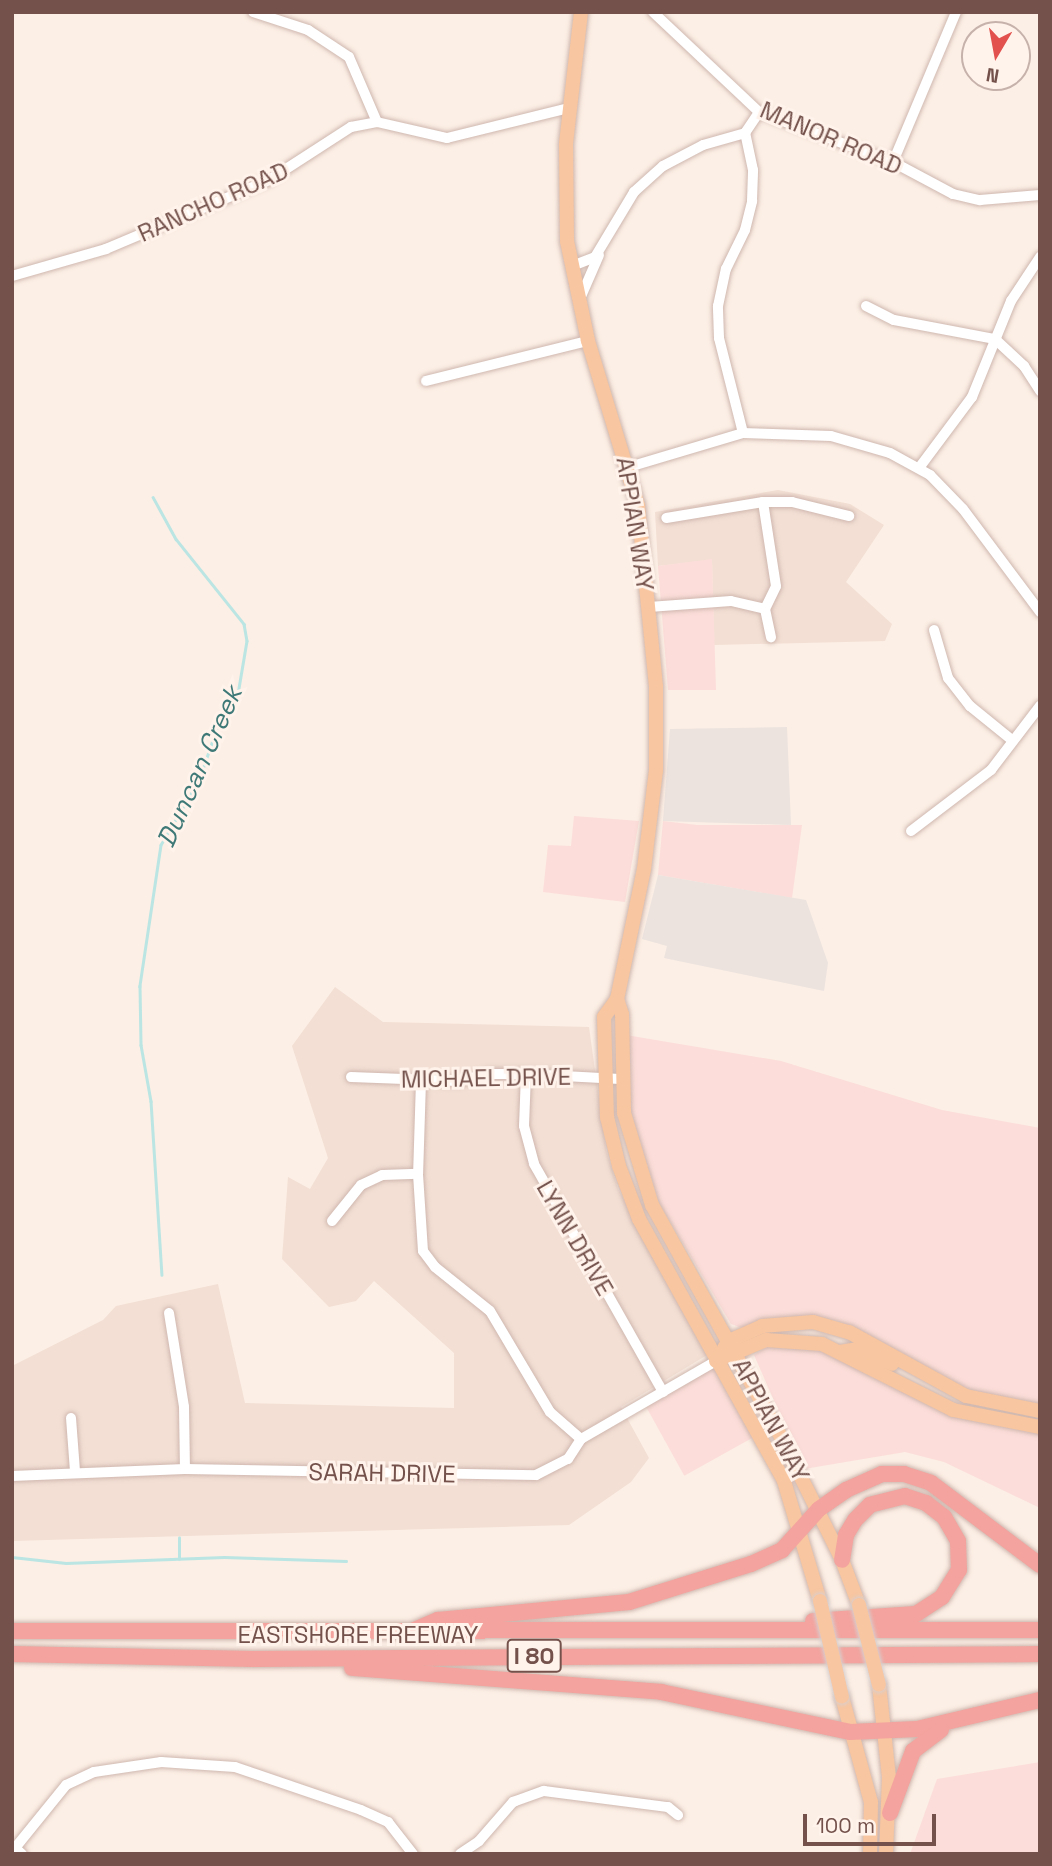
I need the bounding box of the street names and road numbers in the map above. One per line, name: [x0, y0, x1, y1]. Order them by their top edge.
street label: MANOR ROAD: [756, 95, 906, 181]
street label: RANCHO ROAD: [133, 156, 293, 248]
street label: APPIAN WAY: [610, 455, 660, 593]
street label: MICHAEL DRIVE: [400, 1062, 572, 1094]
street label: LYNN DRIVE: [530, 1175, 620, 1301]
street label: APPIAN WAY: [727, 1353, 815, 1487]
street label: SARAH DRIVE: [308, 1457, 456, 1489]
street label: EASTSHORE FREEWAY: [237, 1621, 479, 1649]
road number: I 80: [506, 1637, 562, 1676]

